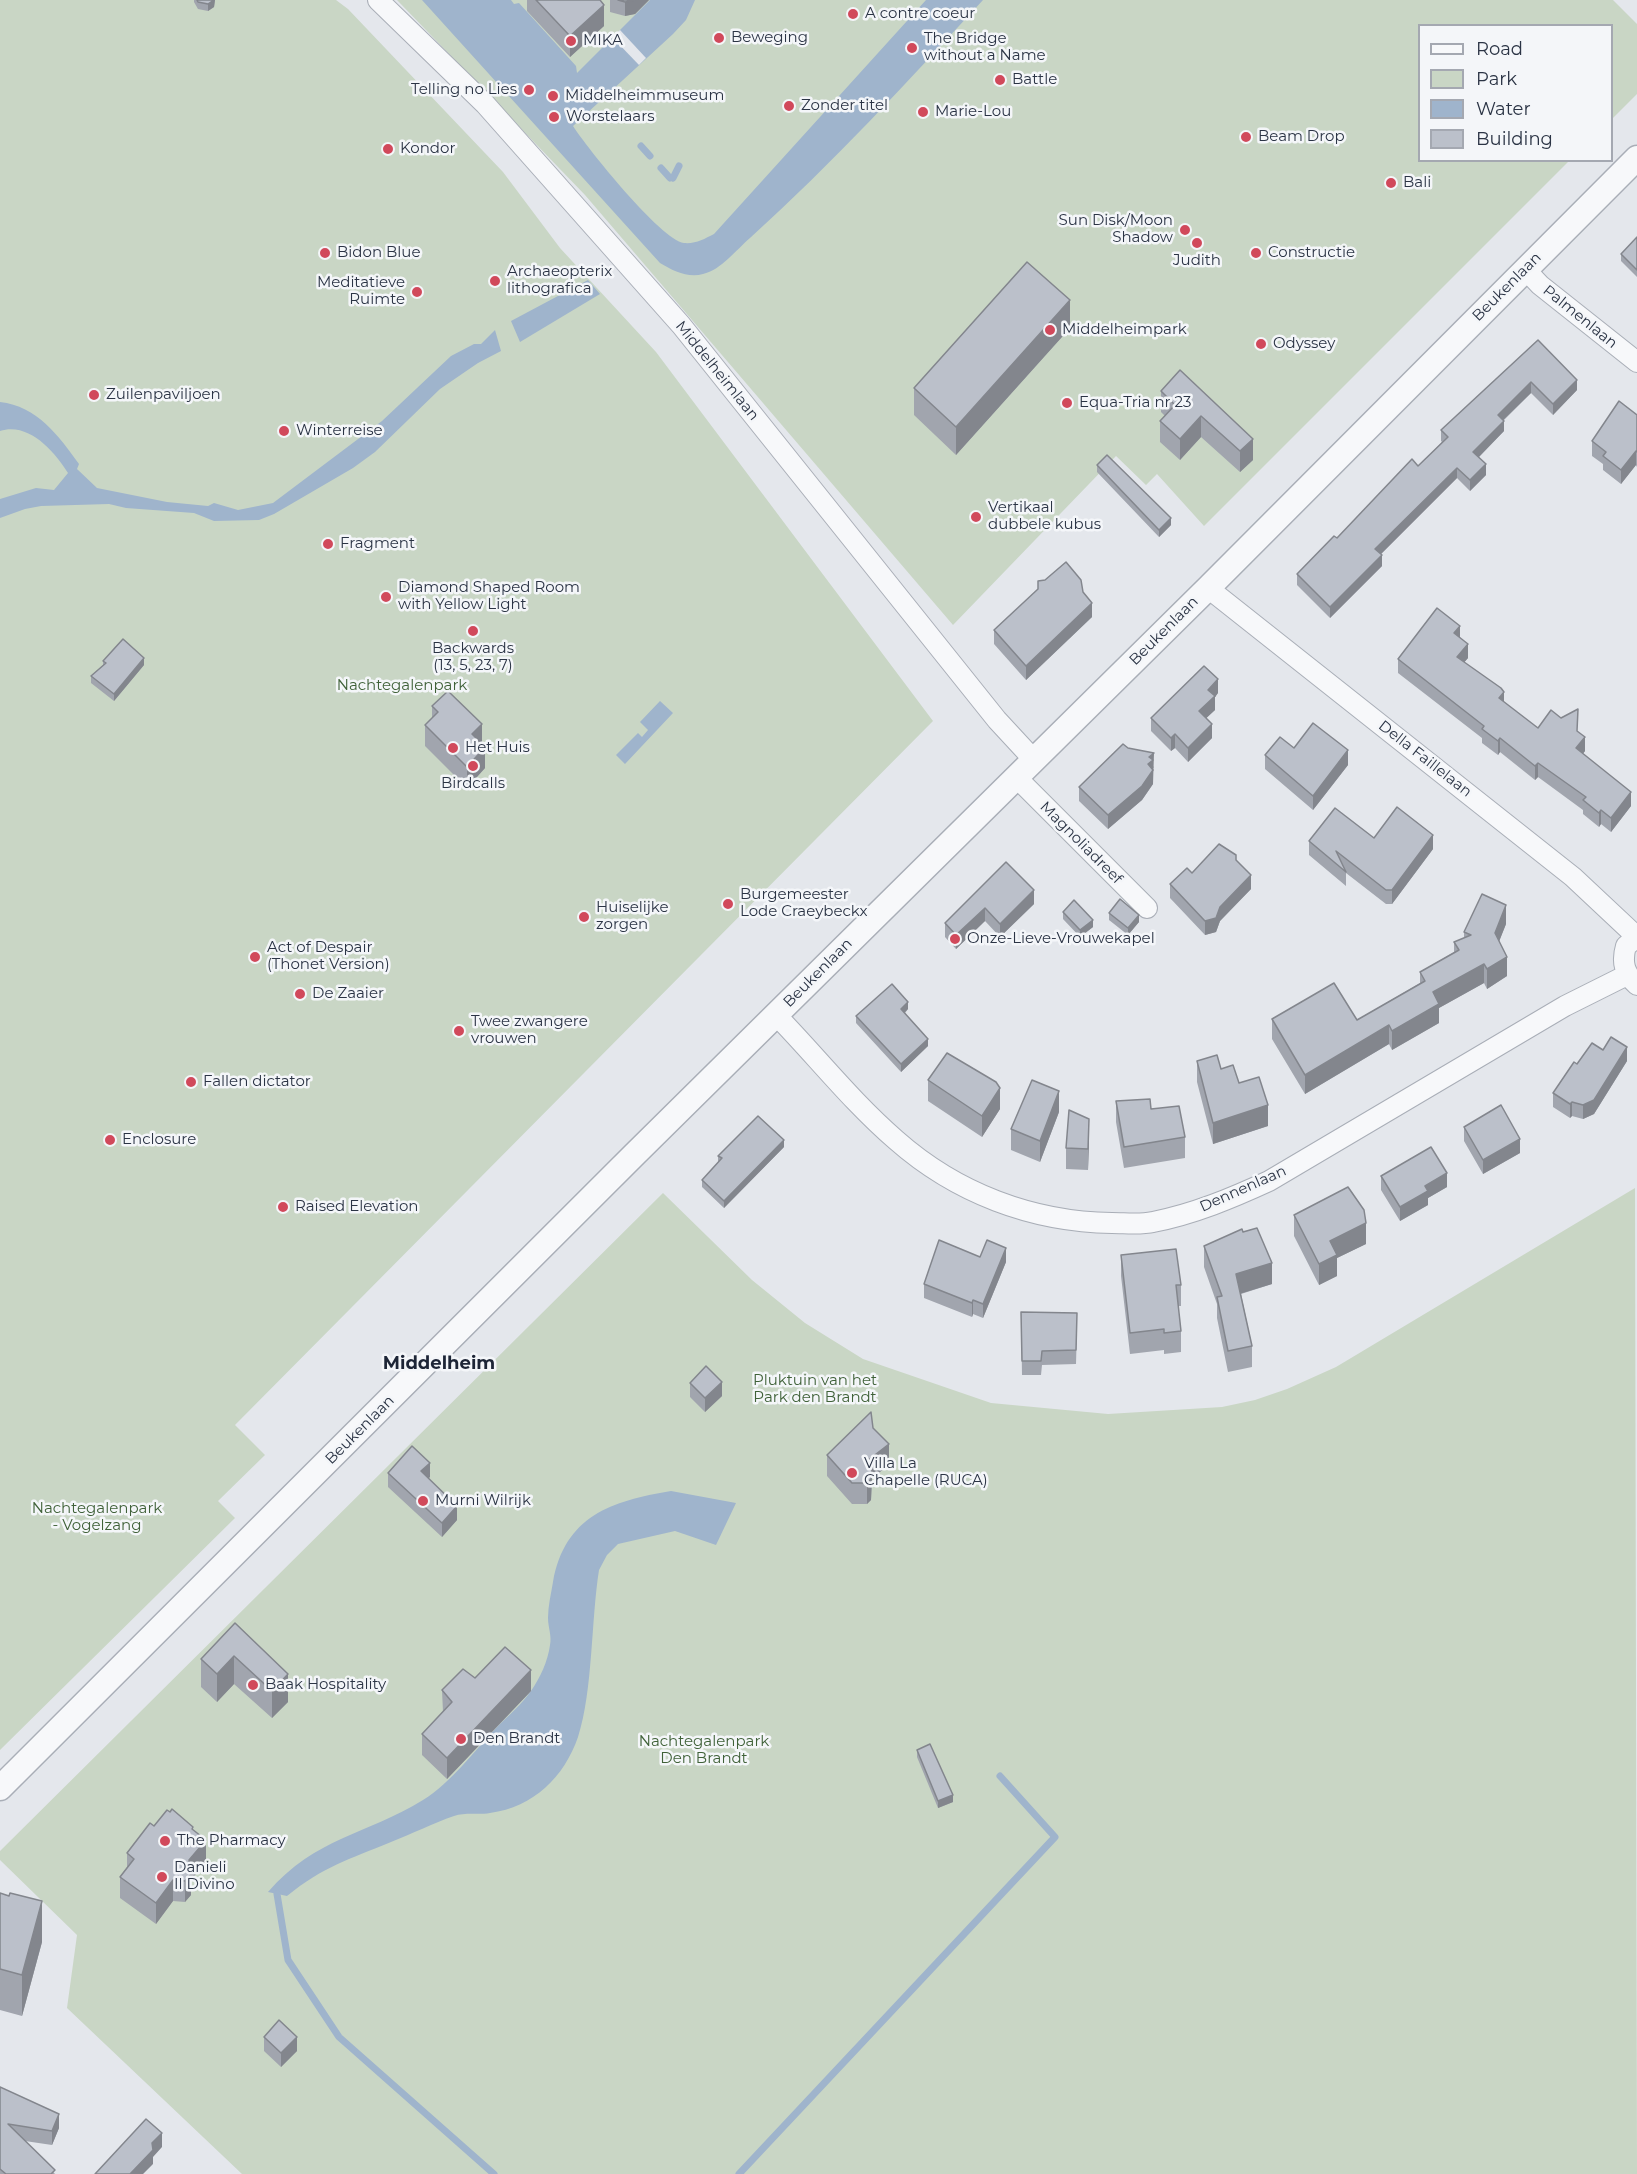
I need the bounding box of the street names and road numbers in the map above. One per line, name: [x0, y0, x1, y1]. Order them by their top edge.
street label: Beukenlaan: [1469, 249, 1545, 325]
street label: Palmenlaan: [1539, 282, 1621, 352]
street label: Middelheimlaan: [671, 318, 763, 424]
street label: Beukenlaan: [1126, 593, 1202, 669]
street label: Della Faillelaan: [1375, 717, 1475, 801]
street label: Magnoliadreef: [1036, 798, 1126, 888]
street label: Beukenlaan: [780, 935, 856, 1011]
street label: Dennenlaan: [1197, 1162, 1289, 1216]
street label: Beukenlaan: [322, 1392, 398, 1468]

